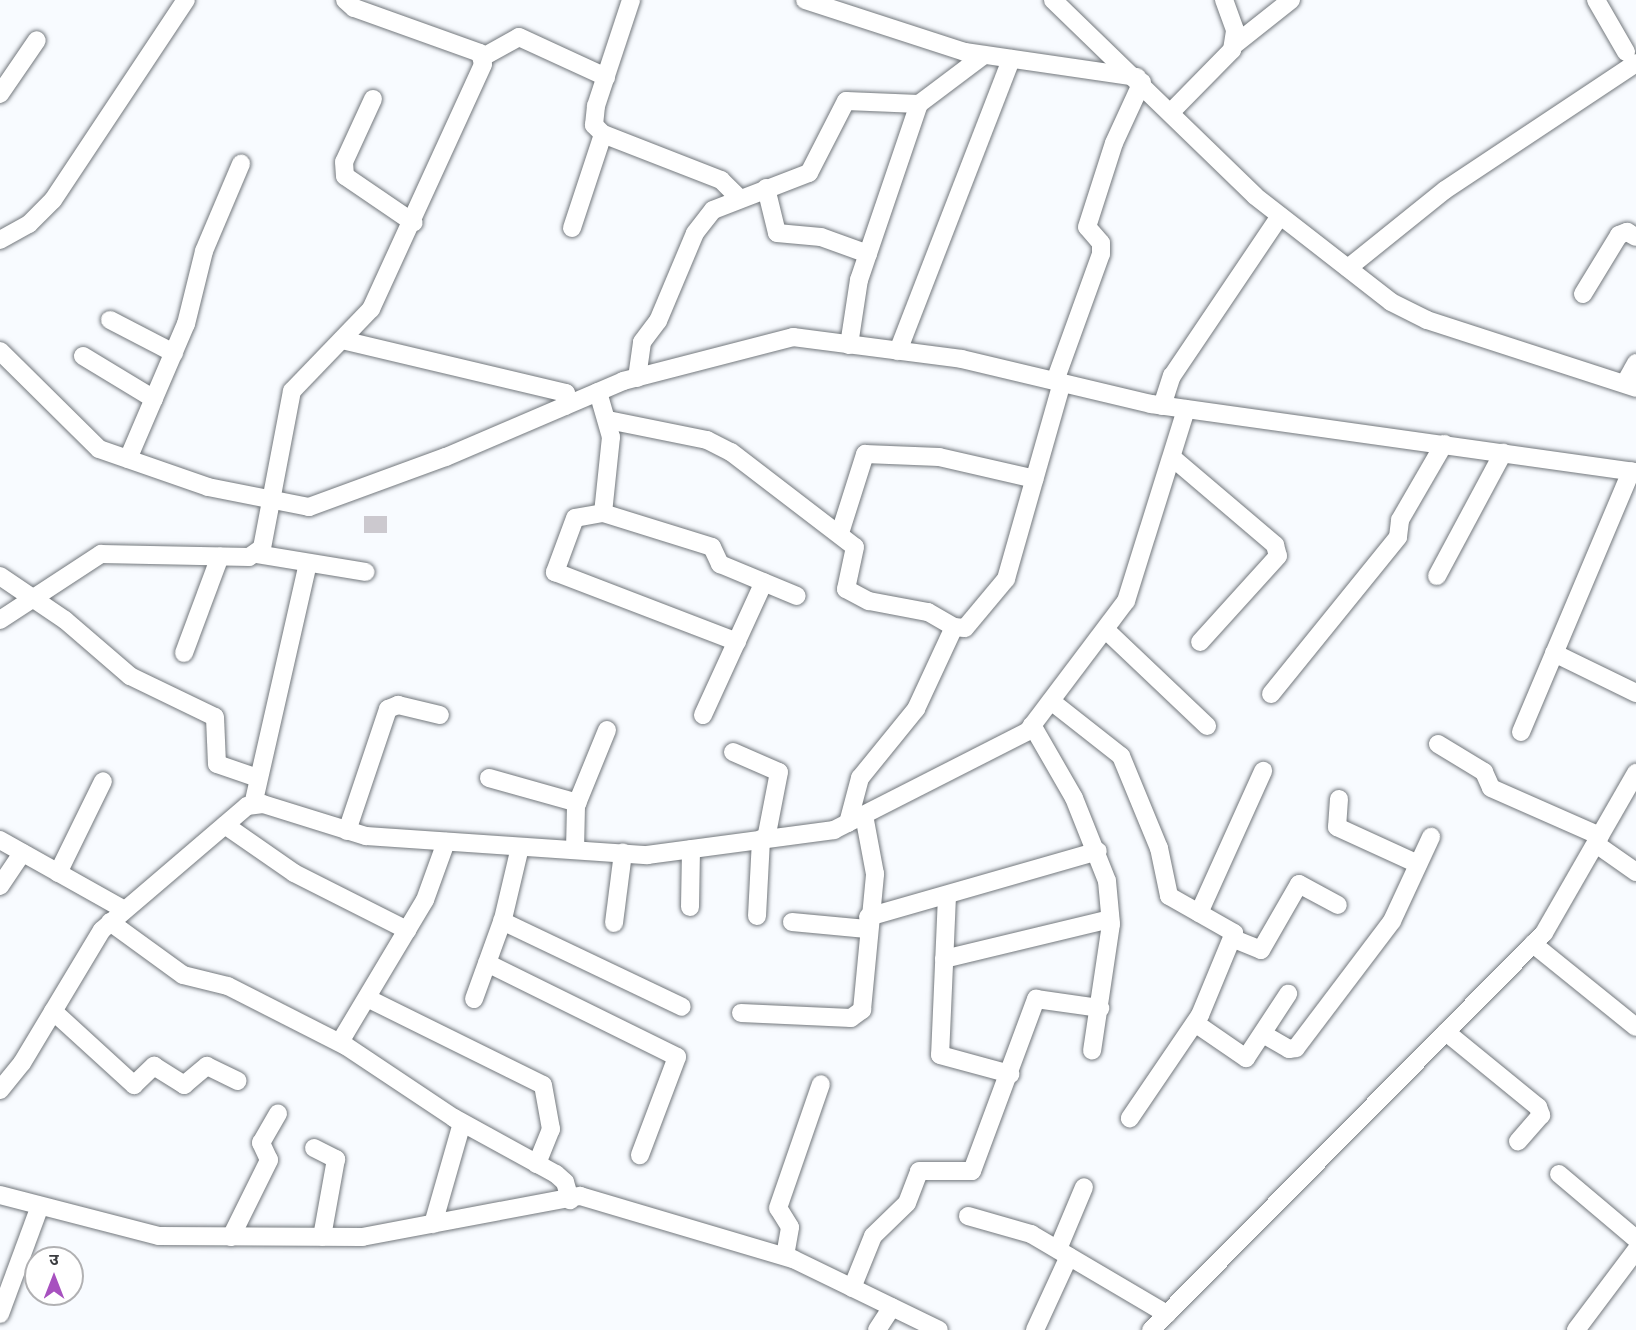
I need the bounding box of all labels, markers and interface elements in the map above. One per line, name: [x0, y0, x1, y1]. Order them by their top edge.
north arrow: [24, 1246, 84, 1306]
text: उ: [49, 1251, 59, 1268]

